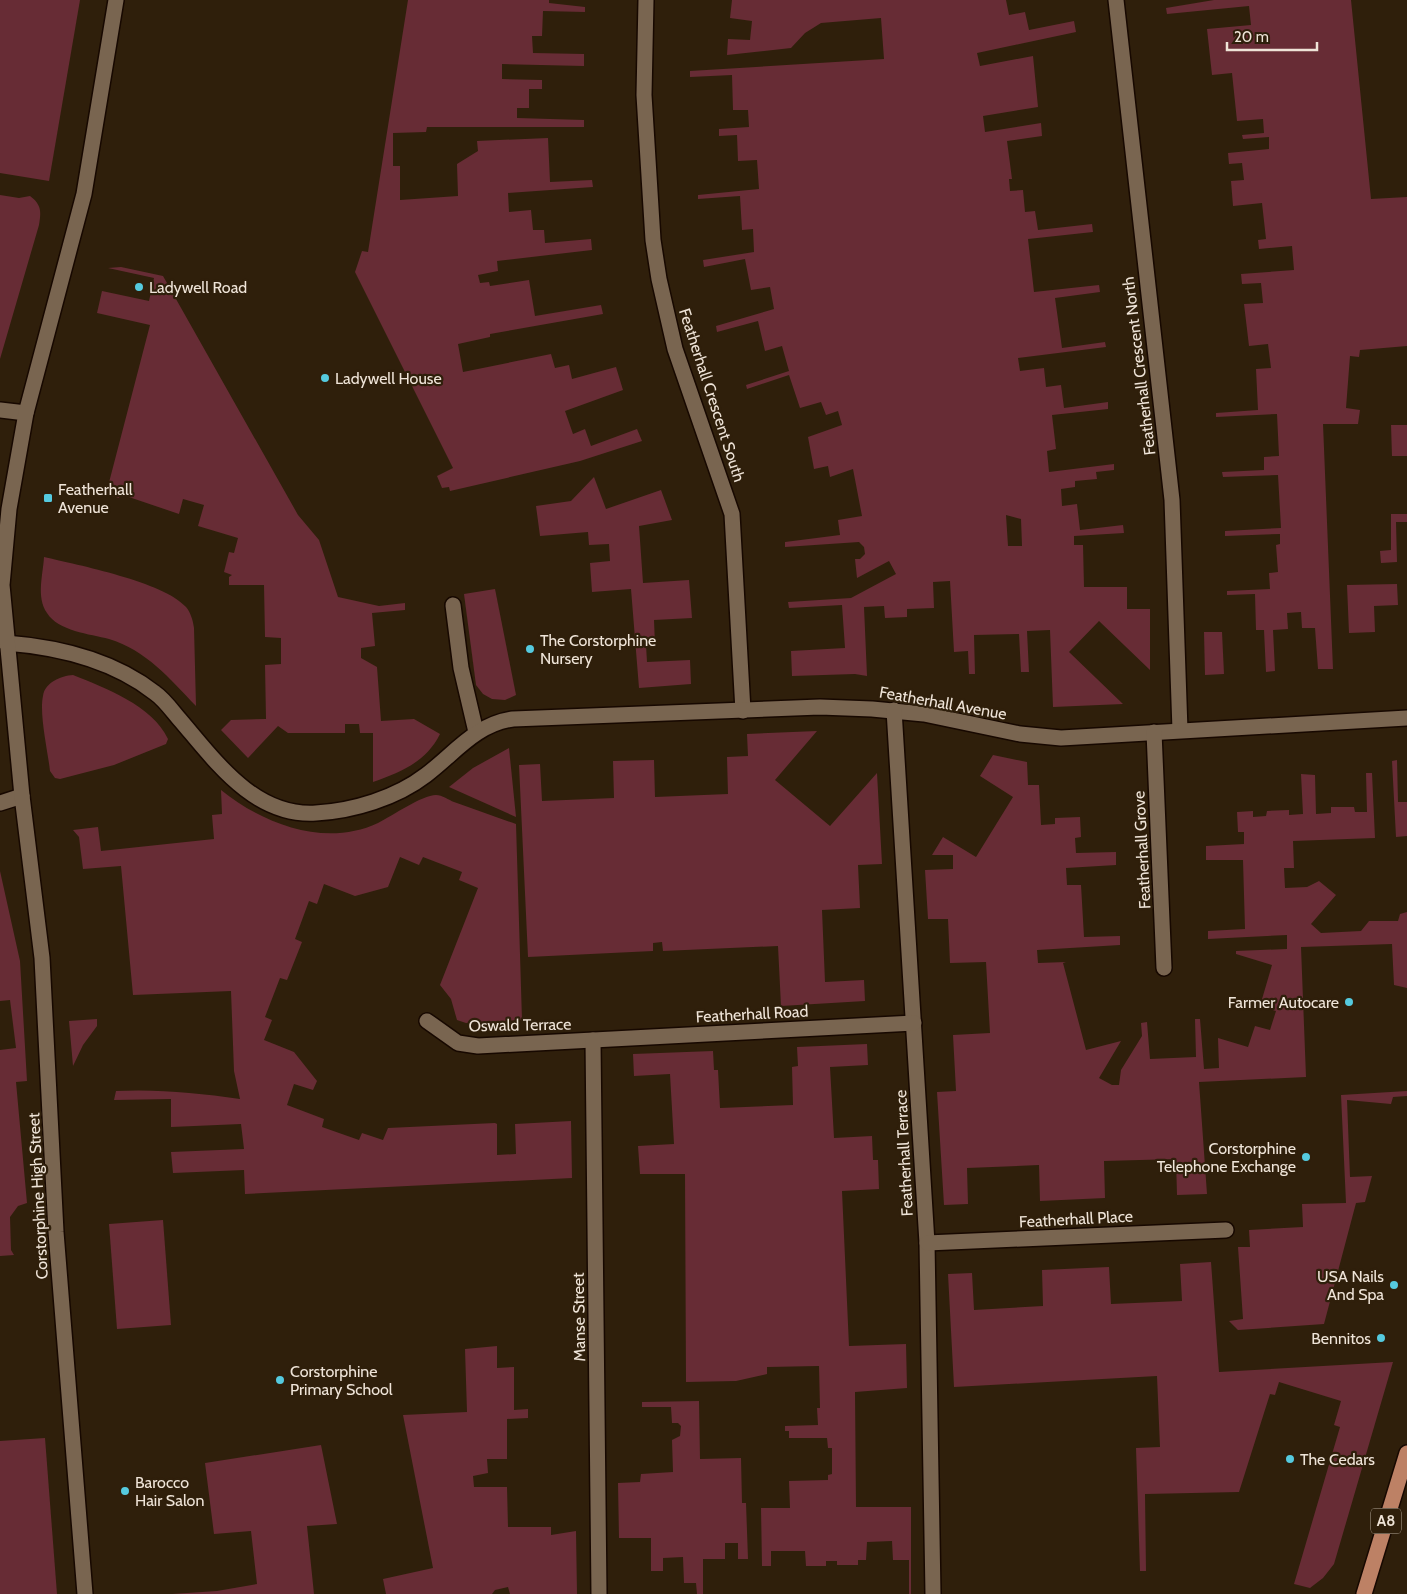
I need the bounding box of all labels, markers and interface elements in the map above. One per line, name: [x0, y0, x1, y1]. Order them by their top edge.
scale bar: [1227, 20, 1317, 52]
text: 20 m: [1234, 28, 1269, 46]
street label: Featherhall Crescent North: [1119, 276, 1159, 456]
place label: Ladywell Road: [149, 278, 247, 297]
marker: Ladywell Road: [133, 281, 145, 293]
street label: Featherhall Crescent South: [675, 306, 749, 484]
place label: Ladywell House: [335, 369, 442, 388]
marker: Ladywell House: [319, 372, 331, 384]
place label: Featherhall Avenue: [58, 480, 133, 517]
marker: Featherhall Avenue: [42, 492, 54, 504]
place label: The Corstorphine Nursery: [540, 631, 656, 668]
marker: The Corstorphine Nursery: [524, 643, 536, 655]
street label: Featherhall Avenue: [878, 682, 1008, 724]
street label: Featherhall Grove: [1129, 790, 1155, 910]
place label: Farmer Autocare: [1228, 993, 1339, 1012]
marker: Farmer Autocare: [1343, 996, 1355, 1008]
street label: Featherhall Road: [695, 1002, 809, 1026]
street label: Oswald Terrace: [468, 1015, 572, 1035]
street label: Featherhall Terrace: [891, 1089, 917, 1217]
street label: Corstorphine High Street: [24, 1112, 52, 1280]
place label: Corstorphine Telephone Exchange: [1157, 1139, 1296, 1176]
marker: Corstorphine Telephone Exchange: [1300, 1151, 1312, 1163]
street label: Featherhall Place: [1019, 1207, 1133, 1231]
place label: USA Nails And Spa: [1317, 1267, 1384, 1304]
street label: Manse Street: [569, 1272, 589, 1362]
marker: USA Nails And Spa: [1388, 1279, 1400, 1291]
place label: Bennitos: [1311, 1329, 1371, 1348]
marker: Bennitos: [1375, 1332, 1387, 1344]
place label: Corstorphine Primary School: [290, 1362, 393, 1399]
marker: Corstorphine Primary School: [274, 1374, 286, 1386]
place label: The Cedars: [1300, 1450, 1375, 1469]
marker: The Cedars: [1284, 1453, 1296, 1465]
place label: Barocco Hair Salon: [135, 1473, 204, 1510]
marker: Barocco Hair Salon: [119, 1485, 131, 1497]
road number: A8: [1371, 1508, 1401, 1534]

